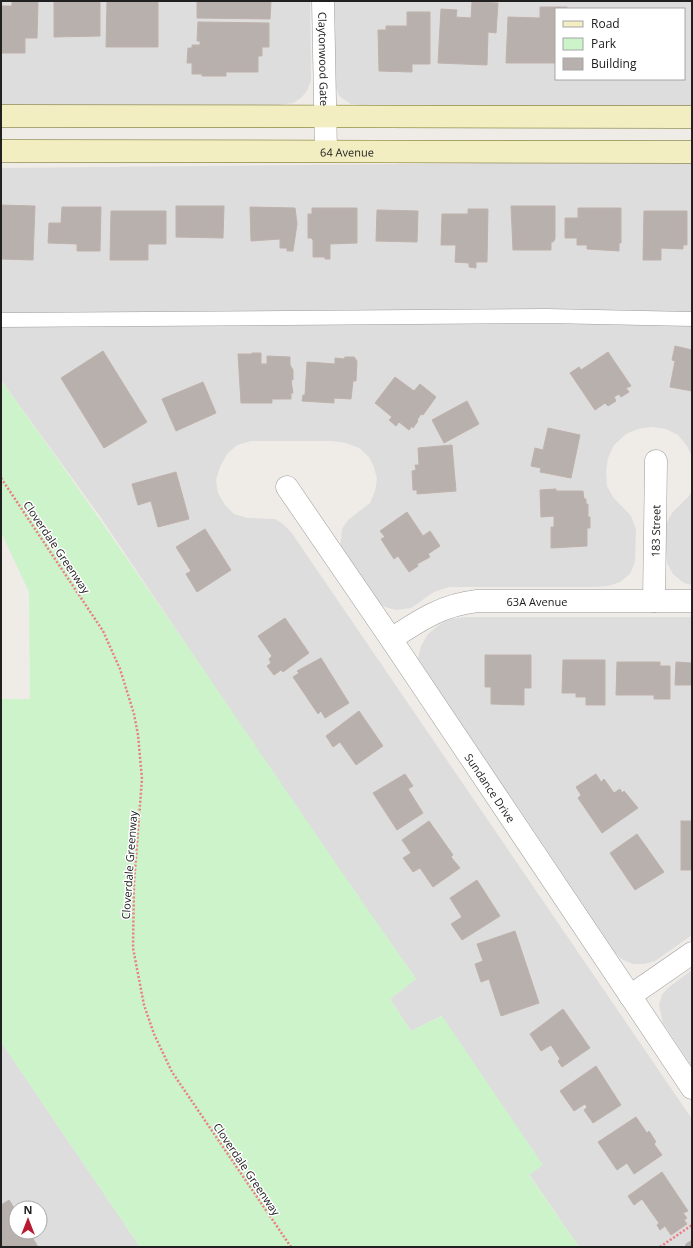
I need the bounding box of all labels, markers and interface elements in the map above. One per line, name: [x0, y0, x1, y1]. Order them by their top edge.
legend: [555, 8, 685, 80]
street label: Claytonwood Gate: [316, 12, 333, 106]
text: Road: [591, 15, 620, 32]
text: Park: [591, 35, 617, 52]
text: Building: [591, 55, 637, 72]
street label: 64 Avenue: [320, 144, 374, 159]
street label: Cloverdale Greenway: [20, 498, 94, 597]
street label: 183 Street: [647, 505, 663, 557]
street label: 63A Avenue: [507, 594, 567, 609]
street label: Sundance Drive: [462, 750, 519, 825]
street label: Cloverdale Greenway: [118, 810, 140, 920]
street label: Cloverdale Greenway: [210, 1120, 284, 1219]
north arrow: [8, 1200, 48, 1240]
text: N: [24, 1202, 32, 1217]

